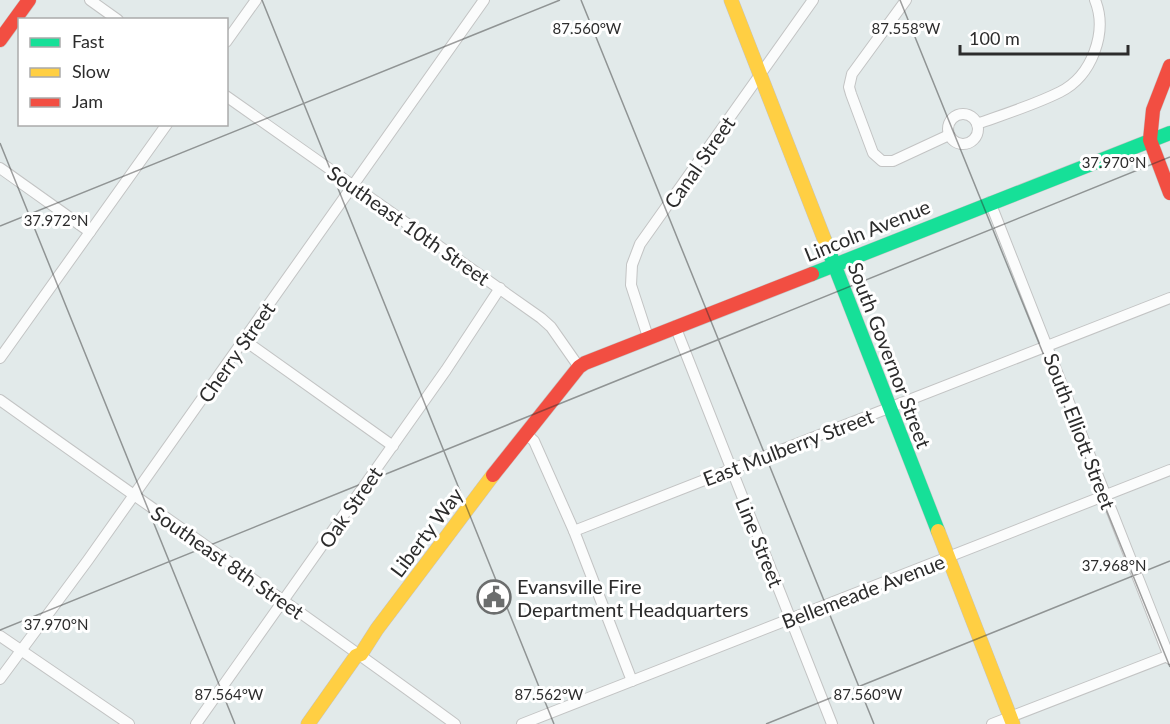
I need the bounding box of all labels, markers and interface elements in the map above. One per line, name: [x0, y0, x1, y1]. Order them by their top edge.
legend: [18, 18, 228, 126]
scale bar: [960, 18, 1128, 56]
text: 87.560°W: [553, 19, 622, 37]
text: 87.558°W: [872, 19, 941, 37]
text: 100 m: [969, 27, 1020, 49]
text: Fast: [72, 30, 105, 52]
text: Slow: [72, 60, 110, 82]
text: Jam: [72, 90, 103, 112]
street label: Canal Street: [659, 111, 739, 213]
text: 37.970°N: [1082, 153, 1146, 171]
street label: Southeast 10th Street: [323, 160, 495, 290]
street label: Lincoln Avenue: [801, 194, 933, 266]
text: 37.972°N: [24, 211, 88, 229]
street label: South Governor Street: [843, 259, 937, 451]
street label: Cherry Street: [193, 297, 279, 407]
street label: South Elliott Street: [1039, 350, 1121, 512]
street label: East Mulberry Street: [699, 403, 877, 491]
street label: Oak Street: [313, 462, 387, 552]
street label: Liberty Way: [385, 482, 468, 581]
street label: Line Street: [731, 494, 789, 590]
street label: Southeast 8th Street: [147, 500, 309, 624]
street label: Bellemeade Avenue: [778, 549, 948, 633]
text: 37.968°N: [1082, 556, 1146, 574]
place label: Evansville Fire Department Headquarters: [517, 574, 748, 621]
public building icon: Evansville Fire Department Headquarters: [476, 579, 512, 615]
text: 37.970°N: [24, 615, 88, 633]
text: 87.564°W: [195, 685, 264, 703]
text: 87.562°W: [515, 685, 584, 703]
text: 87.560°W: [834, 685, 903, 703]

